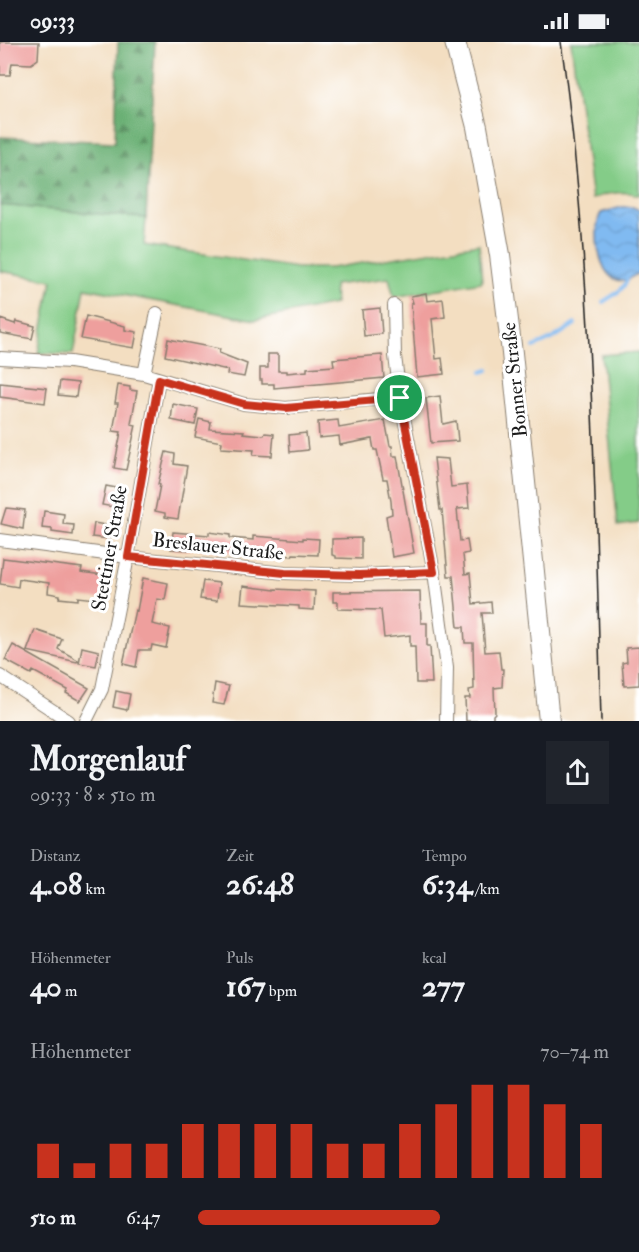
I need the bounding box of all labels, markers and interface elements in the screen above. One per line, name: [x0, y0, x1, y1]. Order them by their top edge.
text: 09:33: [30, 7, 75, 35]
street label: Bonner Straße: [496, 321, 533, 439]
pin: [374, 372, 425, 423]
icon: arrive: [383, 381, 416, 414]
street label: Stettiner Straße: [86, 483, 133, 613]
street label: Breslauer Straße: [151, 527, 285, 566]
text: Morgenlauf: [30, 739, 186, 780]
button: share: [546, 741, 609, 804]
text: 09:33 · 8 × 510 m: [30, 782, 156, 807]
text: Distanz: [30, 846, 81, 866]
text: Zeit: [226, 846, 254, 866]
text: Tempo: [422, 846, 467, 866]
text: 4.08: [30, 866, 82, 903]
text: 26:48: [226, 866, 294, 903]
text: 6:34: [422, 866, 472, 903]
text: km: [82, 879, 105, 899]
text: /km: [472, 879, 500, 899]
text: Höhenmeter: [30, 948, 111, 968]
text: Puls: [226, 948, 253, 968]
text: kcal: [422, 948, 447, 968]
text: 40: [30, 968, 62, 1005]
text: 167: [226, 968, 265, 1005]
text: 277: [422, 968, 465, 1005]
text: m: [62, 981, 77, 1001]
text: bpm: [265, 981, 297, 1001]
text: Höhenmeter: [30, 1039, 131, 1064]
text: 70–74 m: [540, 1039, 609, 1064]
text: 510 m: [30, 1205, 76, 1230]
text: 6:47: [126, 1205, 161, 1230]

